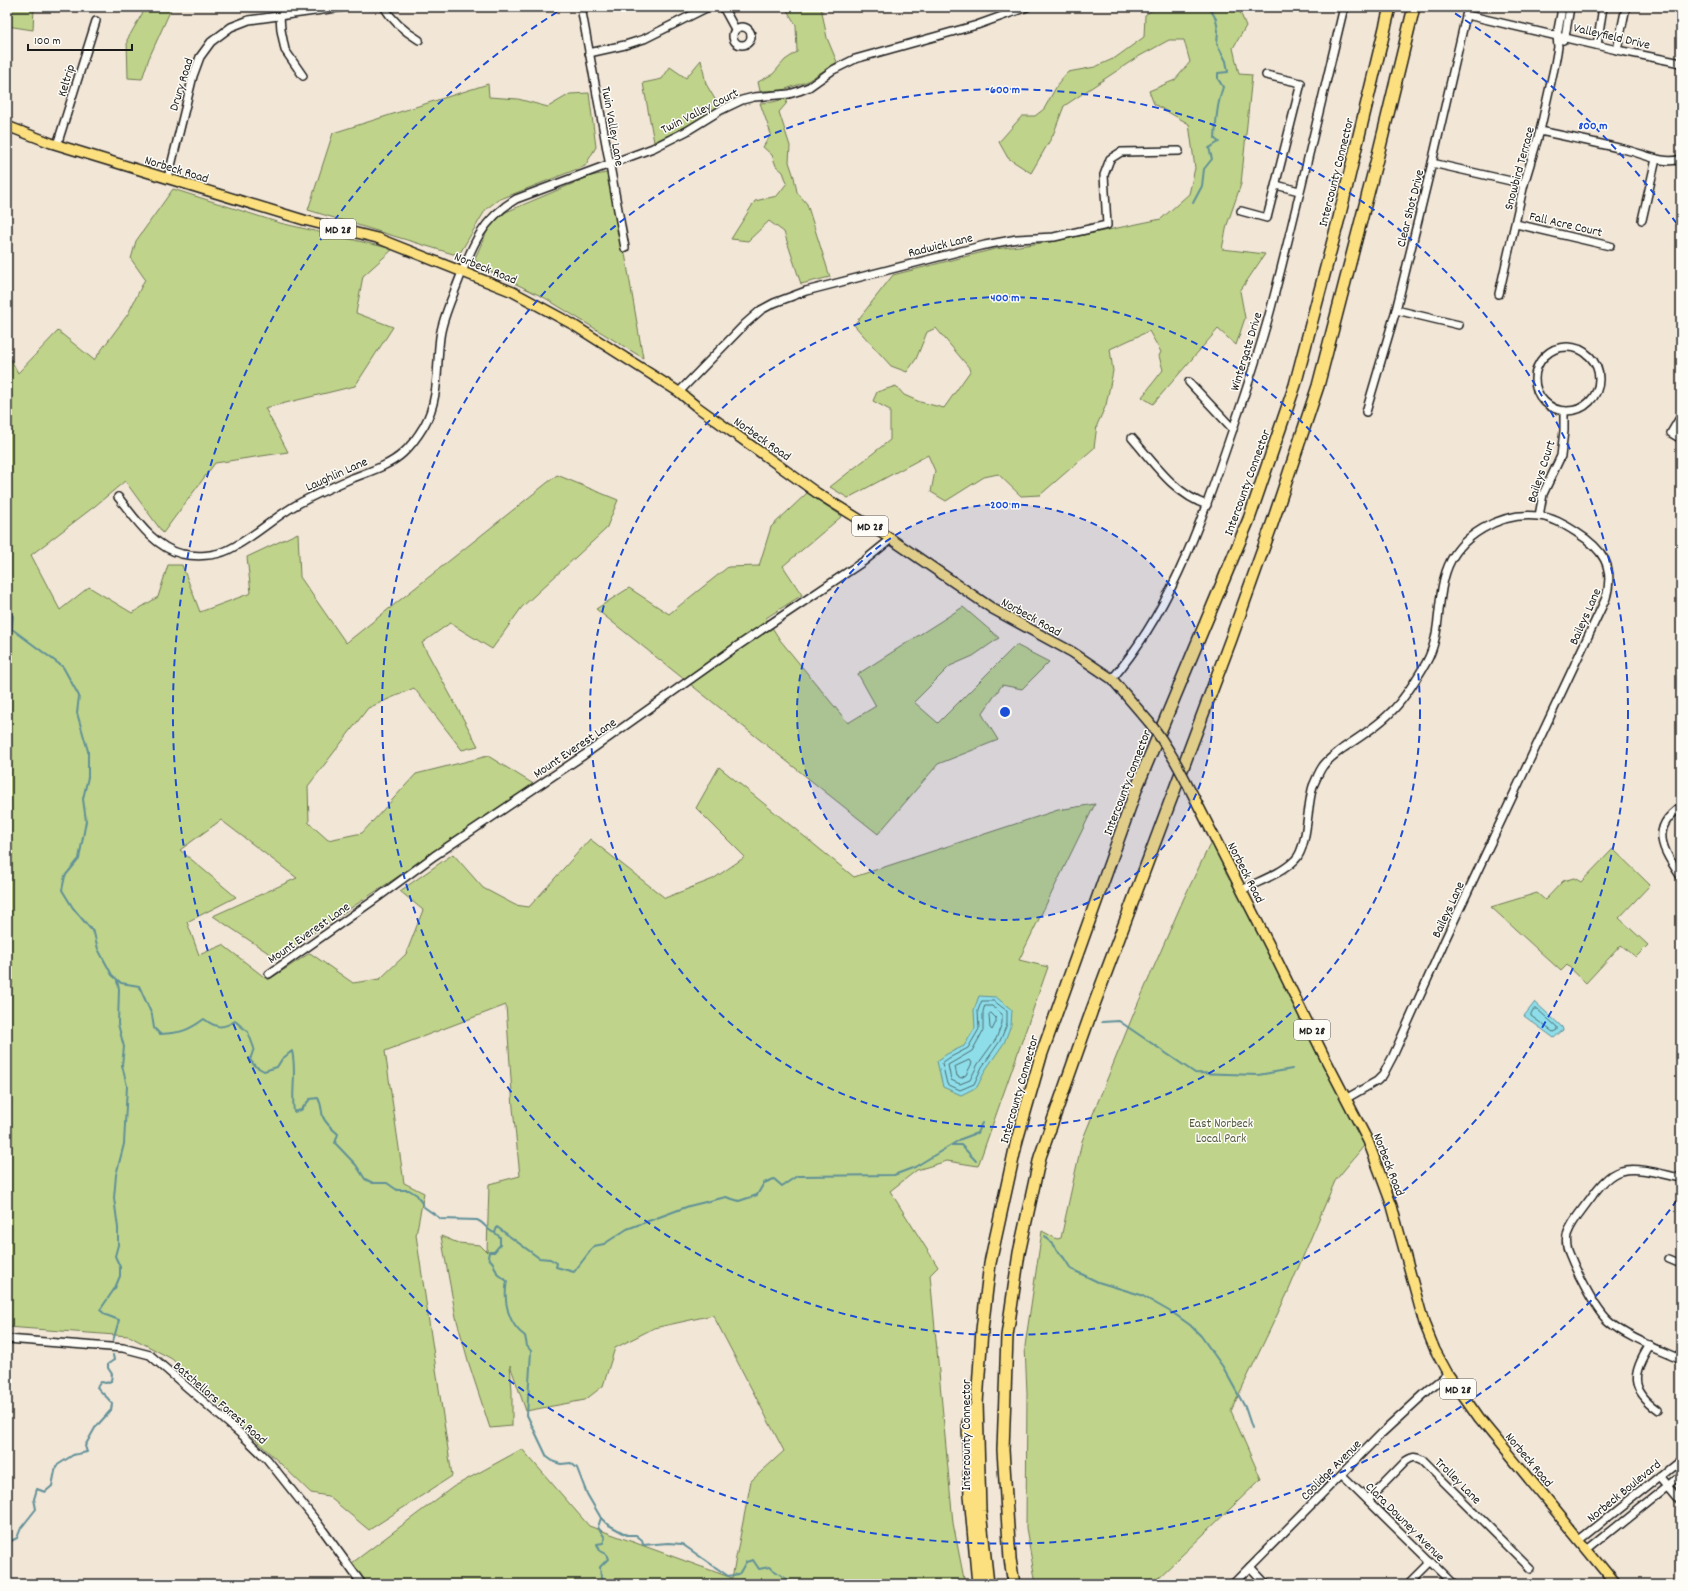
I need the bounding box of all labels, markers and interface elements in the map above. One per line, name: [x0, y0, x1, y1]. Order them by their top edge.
street label: Valleyfield Drive: [1571, 19, 1652, 56]
scale bar: [28, 26, 132, 52]
text: 100 m: [34, 33, 61, 50]
street label: Drury Road: [165, 56, 199, 114]
street label: Keltrip: [54, 62, 81, 99]
text: 600 m: [990, 82, 1020, 99]
street label: Twin Valley Court: [658, 84, 742, 140]
street label: Twin Valley Lane: [595, 85, 628, 168]
street label: Intercounty Connector: [1315, 116, 1360, 229]
text: 800 m: [1579, 118, 1607, 135]
street label: Snowbird Terrace: [1500, 125, 1541, 212]
street label: Norbeck Road: [142, 152, 211, 189]
street label: Clear Shot Drive: [1393, 168, 1430, 249]
street label: Fall Acre Court: [1527, 208, 1604, 243]
road number: MD 28: [320, 219, 356, 239]
street label: Radwick Lane: [906, 229, 975, 264]
street label: Norbeck Road: [451, 248, 519, 291]
text: 400 m: [990, 290, 1020, 307]
street label: Wintergate Drive: [1226, 310, 1268, 393]
street label: Norbeck Road: [729, 413, 794, 467]
street label: Intercounty Connector: [1220, 427, 1276, 539]
street label: Baileys Court: [1523, 438, 1561, 505]
street label: Laughlin Lane: [303, 453, 371, 497]
text: 200 m: [990, 497, 1020, 514]
road number: MD 28: [852, 516, 888, 536]
street label: Baileys Lane: [1565, 585, 1607, 648]
street label: Norbeck Road: [997, 594, 1064, 643]
centre of rings: [998, 705, 1012, 719]
street label: Mount Everest Lane: [530, 714, 621, 784]
street label: Intercounty Connector: [1099, 727, 1157, 838]
street label: Norbeck Road: [1221, 839, 1268, 907]
street label: Baileys Lane: [1428, 878, 1471, 941]
street label: Mount Everest Lane: [264, 898, 355, 970]
road number: MD 28: [1294, 1020, 1330, 1040]
street label: Intercounty Connector: [996, 1033, 1045, 1146]
park label: East Norbeck Local Park: [1189, 1115, 1253, 1149]
street label: Norbeck Road: [1367, 1131, 1408, 1199]
street label: Batchellors Forest Road: [168, 1358, 270, 1450]
street label: Intercounty Connector: [958, 1379, 977, 1491]
road number: MD 28: [1440, 1379, 1476, 1399]
street label: Norbeck Road: [1500, 1429, 1557, 1492]
street label: Coolidge Avenue: [1297, 1436, 1367, 1506]
street label: Trolley Lane: [1430, 1454, 1485, 1510]
street label: Norbeck Boulevard: [1583, 1456, 1666, 1528]
street label: Clara Downey Avenue: [1360, 1479, 1449, 1567]

